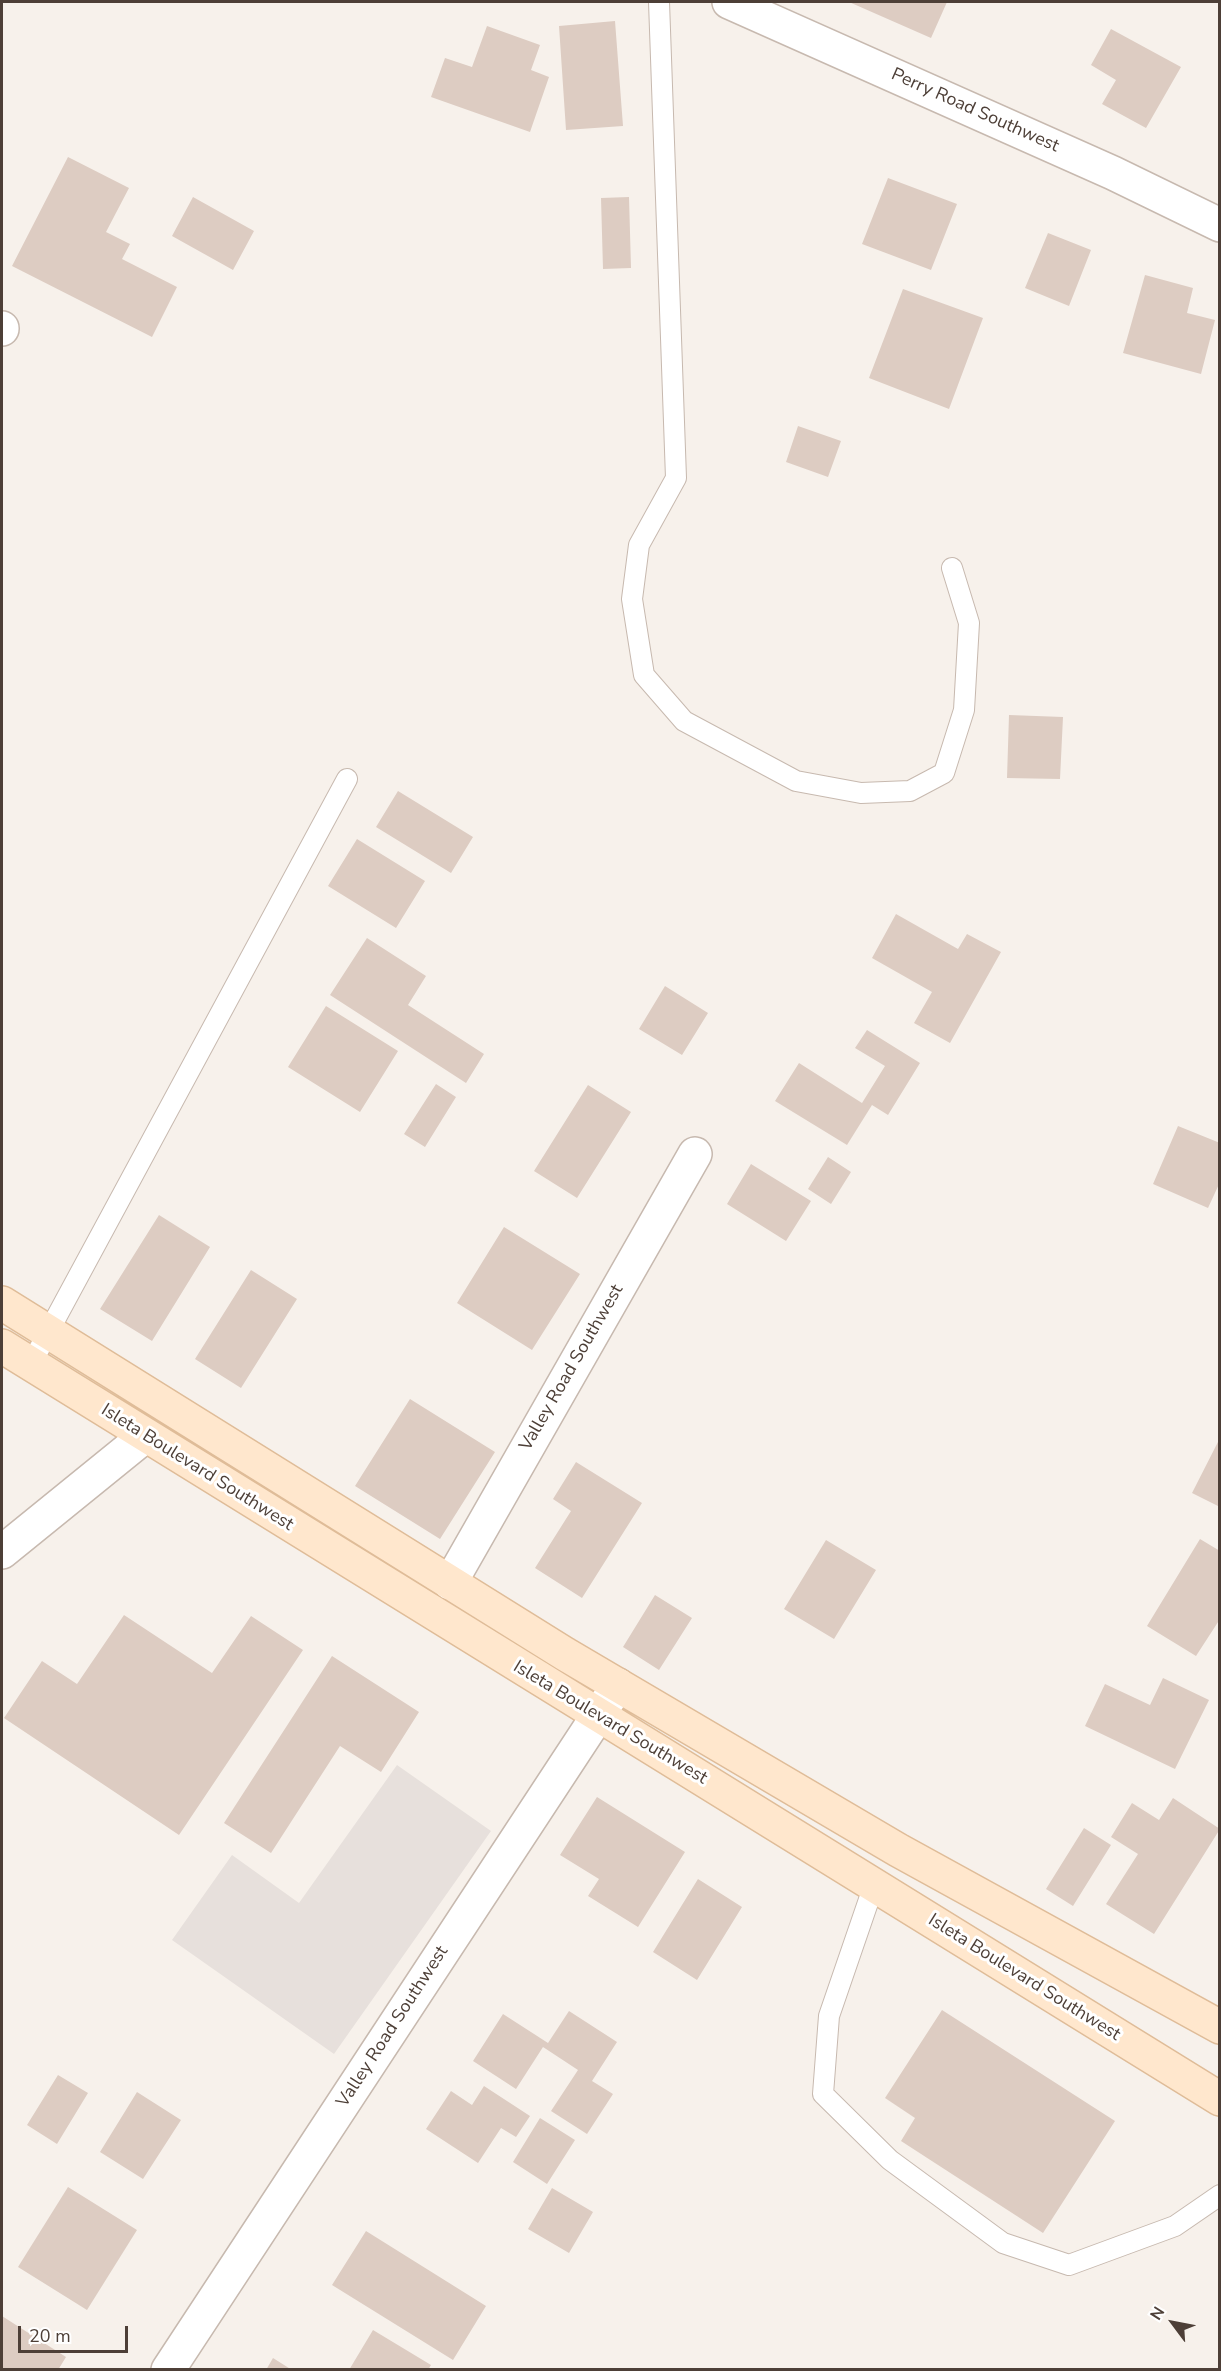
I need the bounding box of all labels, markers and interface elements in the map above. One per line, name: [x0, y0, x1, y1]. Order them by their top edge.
street label: Perry Road Southwest: [888, 64, 1062, 158]
street label: Valley Road Southwest: [516, 1281, 628, 1455]
street label: Isleta Boulevard Southwest: [97, 1400, 297, 1536]
street label: Isleta Boulevard Southwest: [509, 1656, 711, 1790]
street label: Isleta Boulevard Southwest: [924, 1910, 1124, 2046]
street label: Valley Road Southwest: [333, 1942, 453, 2112]
north arrow: [1143, 2293, 1203, 2353]
text: N: [1145, 2303, 1170, 2324]
scale bar: [21, 2314, 130, 2352]
text: 20 m: [29, 2324, 71, 2348]

